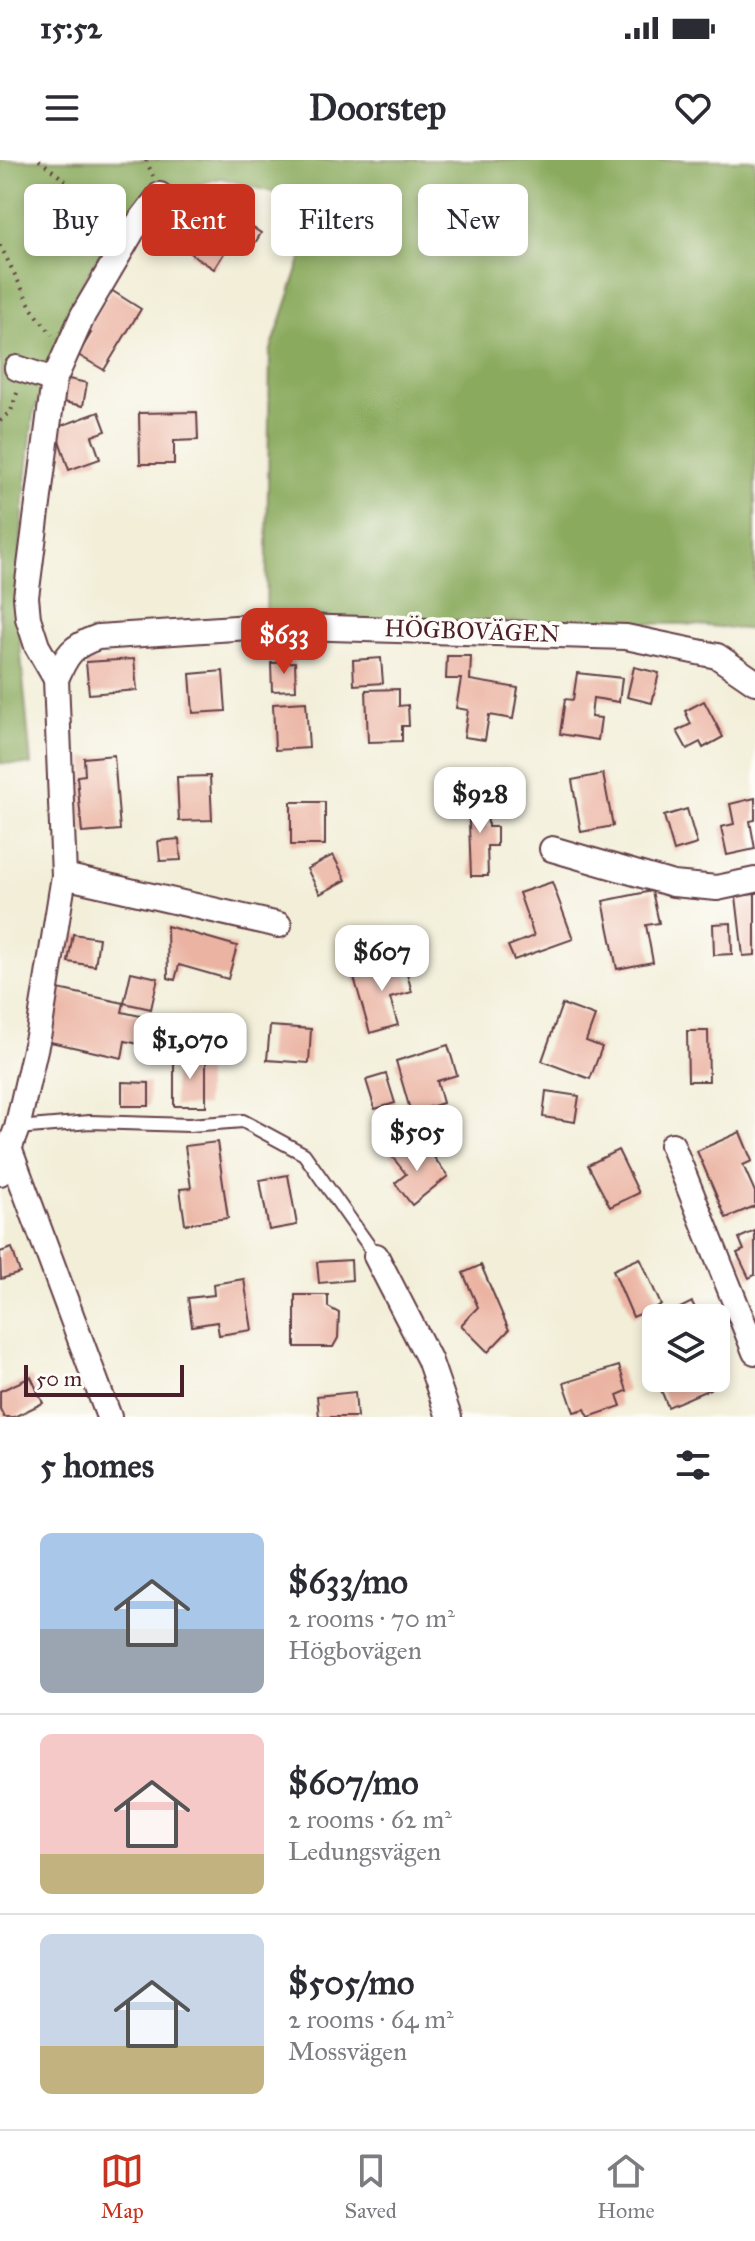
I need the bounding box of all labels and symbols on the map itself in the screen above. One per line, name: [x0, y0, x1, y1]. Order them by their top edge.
pin: $633: [237, 608, 331, 676]
street label: HÖGBOVÄGEN: [384, 613, 560, 649]
pin: $928: [433, 767, 527, 835]
pin: $607: [335, 925, 429, 993]
pin: $1,070: [125, 1013, 255, 1081]
pin: $505: [370, 1105, 464, 1173]
scale bar: [24, 1361, 184, 1397]

